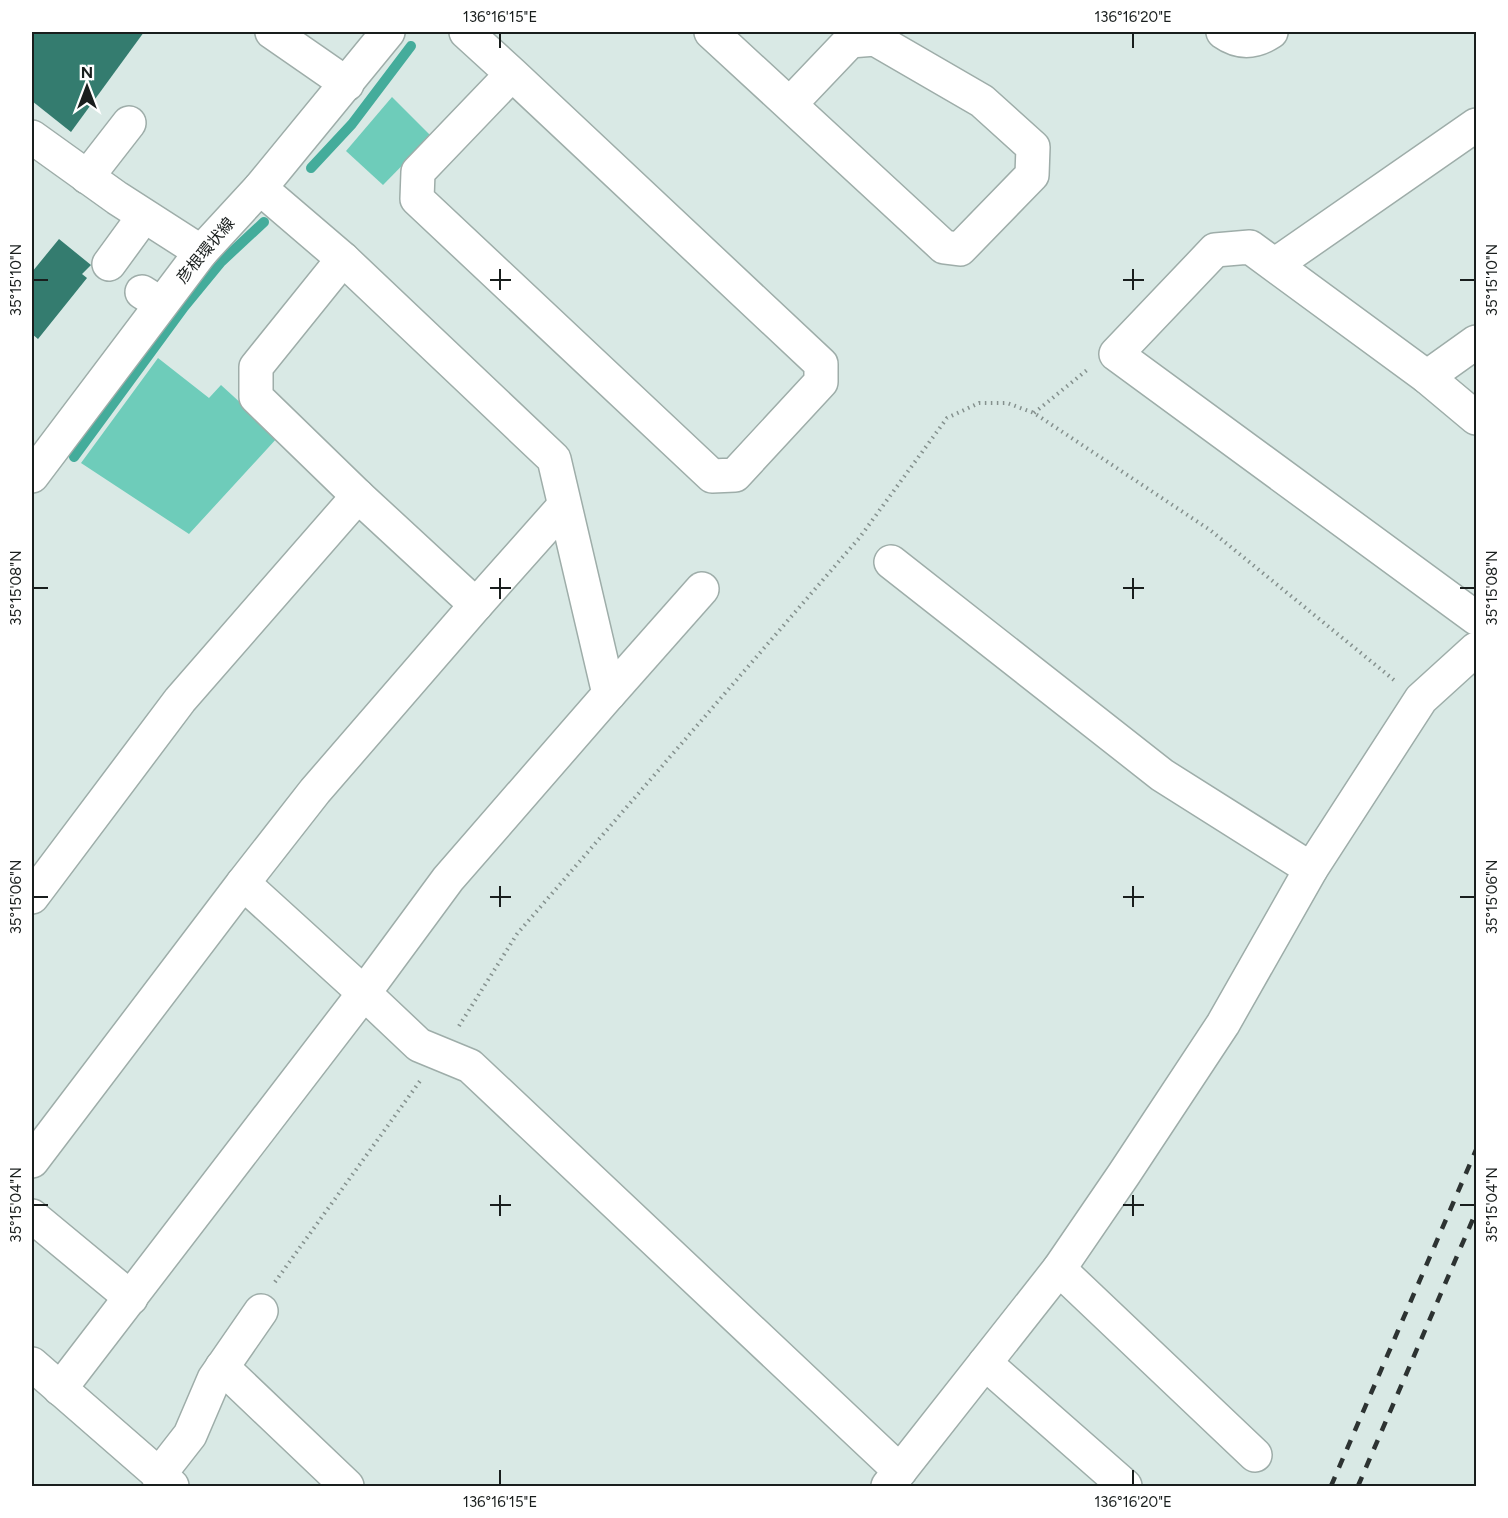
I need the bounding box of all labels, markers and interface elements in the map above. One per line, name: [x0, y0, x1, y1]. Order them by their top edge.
text: 136°16'15"E: [463, 8, 537, 26]
text: 136°16'20"E: [1094, 8, 1172, 26]
north arrow: [57, 57, 117, 117]
text: N: [81, 63, 93, 82]
street label: 彦根環状線: [172, 214, 238, 287]
text: 35°15'10"N: [7, 244, 25, 316]
text: 35°15'10"N: [1483, 244, 1501, 316]
text: 35°15'08"N: [7, 550, 25, 626]
text: 35°15'08"N: [1483, 550, 1501, 626]
text: 35°15'06"N: [7, 860, 25, 934]
text: 35°15'06"N: [1483, 860, 1501, 934]
text: 35°15'04"N: [7, 1167, 25, 1243]
text: 35°15'04"N: [1483, 1167, 1501, 1243]
text: 136°16'15"E: [463, 1493, 537, 1511]
text: 136°16'20"E: [1094, 1493, 1172, 1511]

